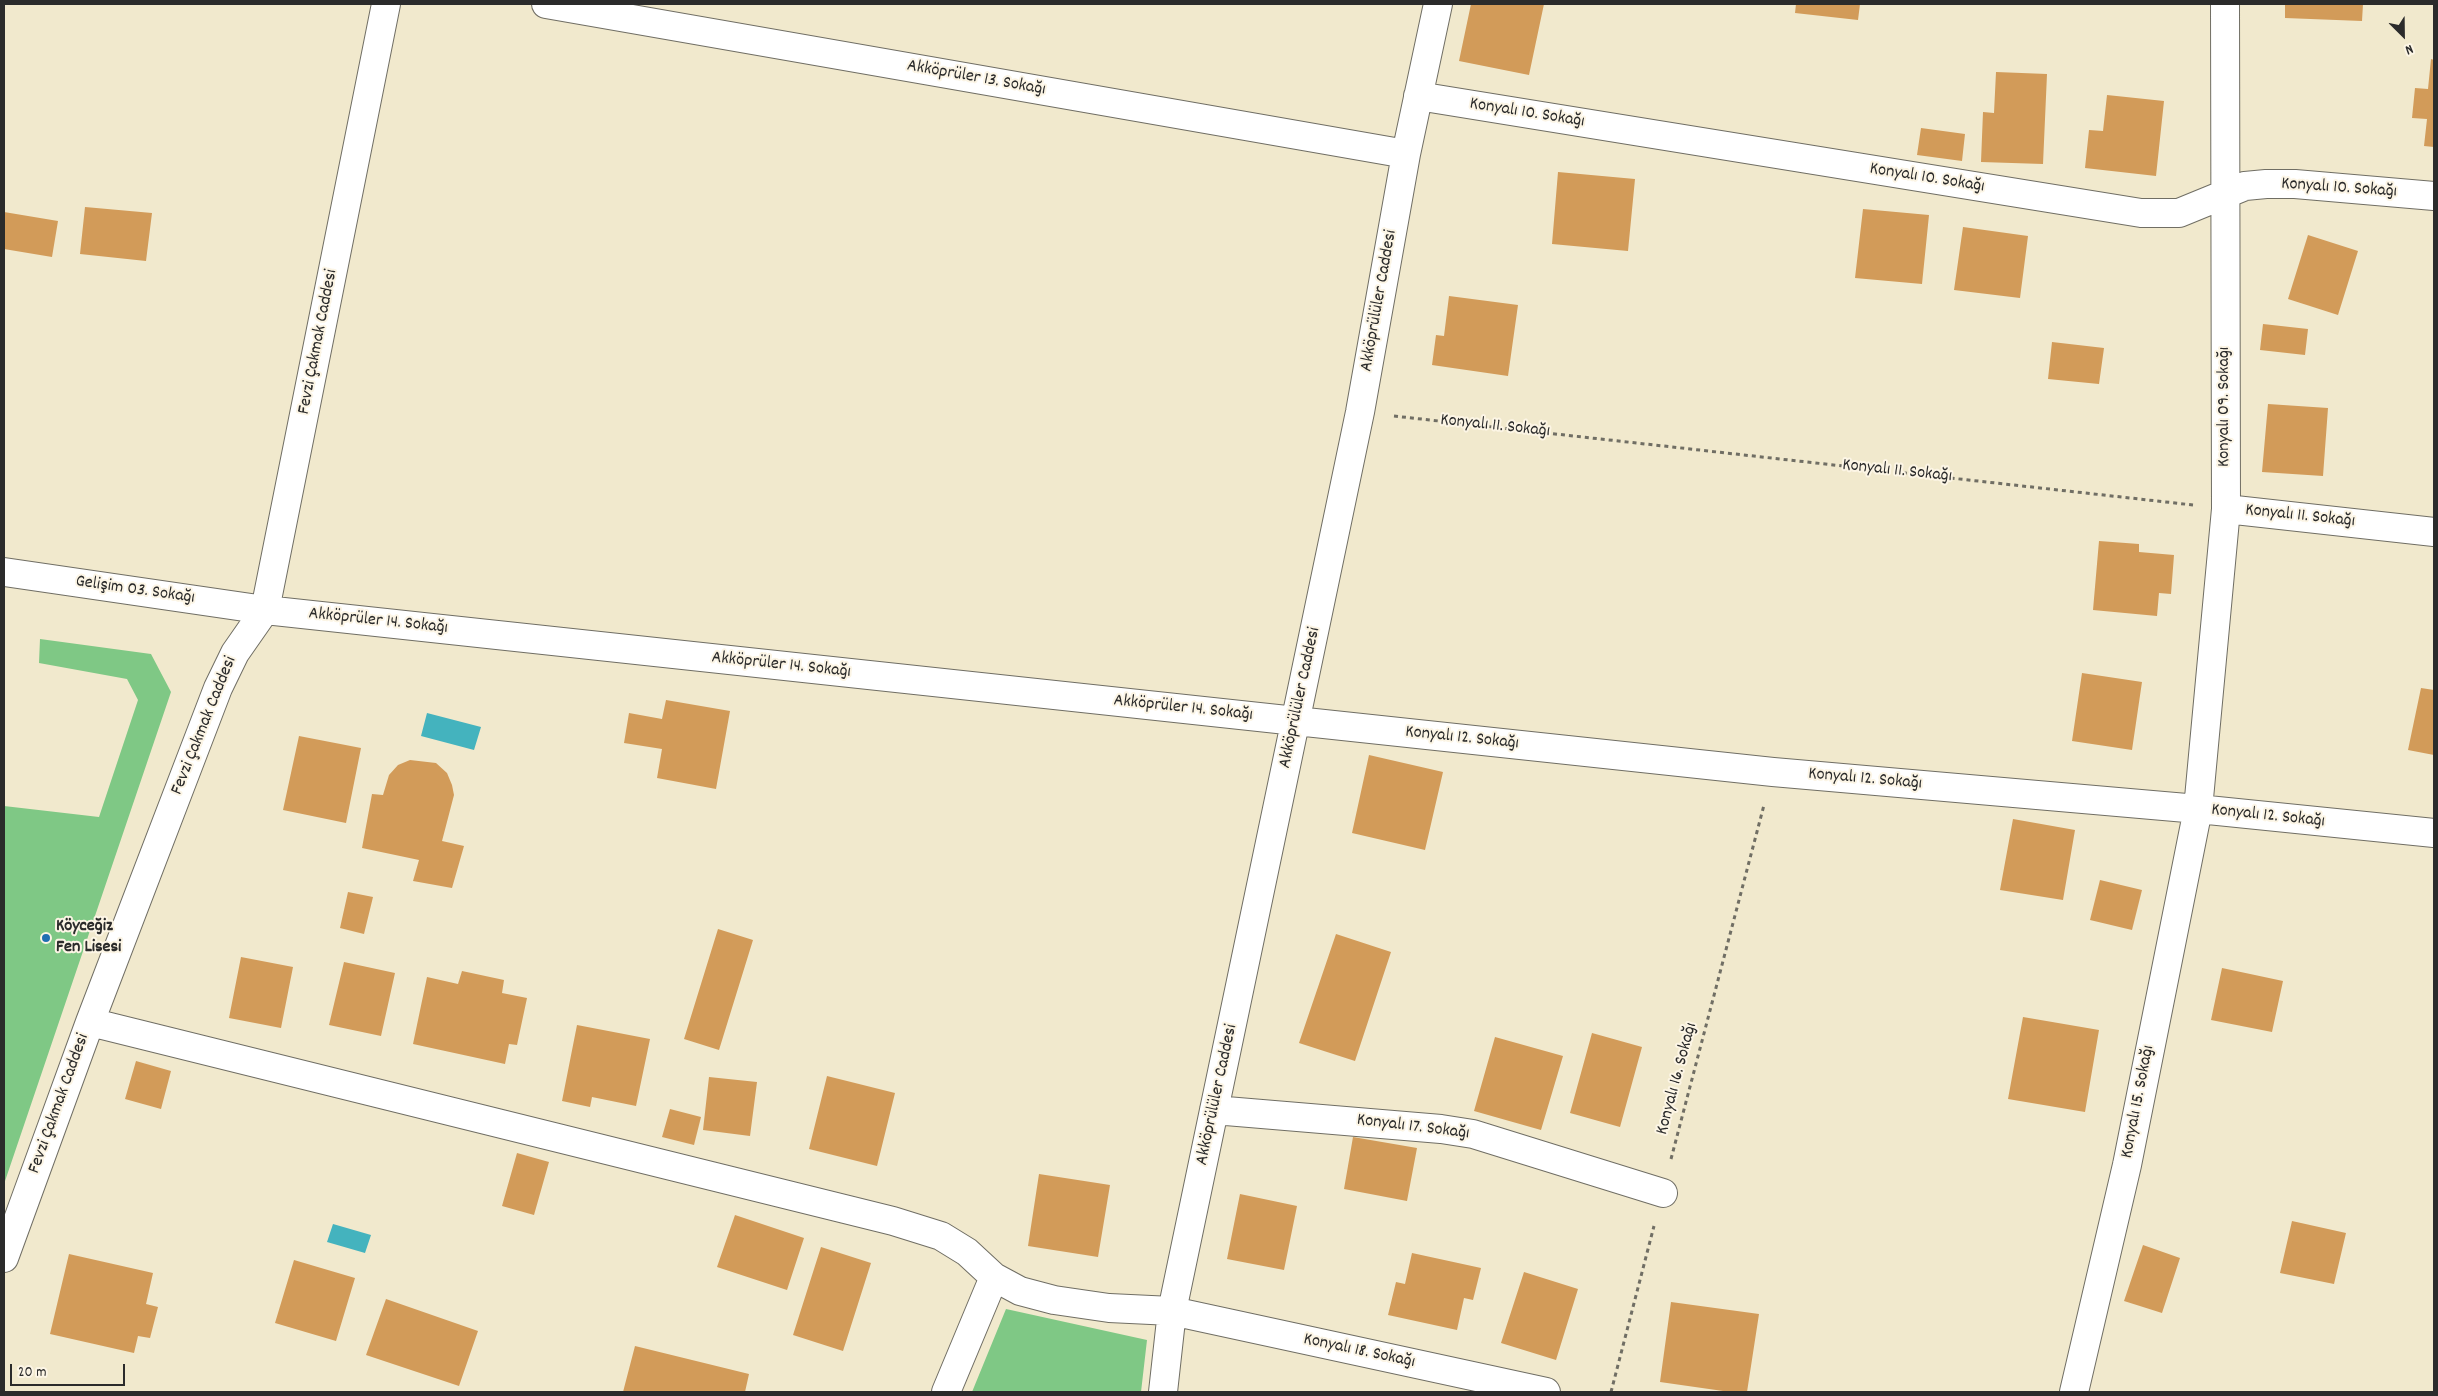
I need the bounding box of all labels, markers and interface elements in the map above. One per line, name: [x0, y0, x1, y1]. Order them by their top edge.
north arrow: [2378, 10, 2428, 60]
text: N: [2402, 38, 2416, 59]
street label: Akköprüler 13. Sokağı: [905, 56, 1047, 102]
street label: Konyalı 10. Sokağı: [1468, 94, 1586, 134]
street label: Konyalı 10. Sokağı: [1868, 159, 1986, 199]
street label: Konyalı 10. Sokağı: [2280, 174, 2398, 204]
street label: Akköprülüler Caddesi: [1357, 229, 1403, 373]
street label: Fevzi Çakmak Caddesi: [294, 268, 344, 416]
street label: Konyalı 09. Sokağı: [2215, 347, 2237, 467]
street label: Konyalı 11. Sokağı: [1439, 411, 1551, 443]
street label: Konyalı 11. Sokağı: [1841, 456, 1953, 488]
street label: Konyalı 11. Sokağı: [2244, 501, 2356, 533]
street label: Gelişim 03. Sokağı: [74, 572, 196, 610]
street label: Akköprüler 14. Sokağı: [307, 604, 449, 640]
street label: Akköprülüler Caddesi: [1276, 626, 1326, 770]
street label: Akköprüler 14. Sokağı: [710, 648, 852, 684]
street label: Fevzi Çakmak Caddesi: [167, 654, 243, 798]
street label: Akköprüler 14. Sokağı: [1112, 691, 1254, 727]
street label: Konyalı 12. Sokağı: [1404, 722, 1520, 756]
street label: Konyalı 12. Sokağı: [1807, 764, 1923, 796]
street label: Konyalı 12. Sokağı: [2210, 800, 2326, 834]
place label: Köyceğiz Fen Lisesi: [56, 917, 121, 960]
marker: Köyceğiz Fen Lisesi: [40, 932, 52, 944]
street label: Konyalı 16. Sokağı: [1653, 1021, 1703, 1137]
street label: Akköprülüler Caddesi: [1193, 1023, 1243, 1167]
street label: Fevzi Çakmak Caddesi: [25, 1031, 95, 1177]
street label: Konyalı 15. Sokağı: [2117, 1044, 2161, 1160]
street label: Konyalı 17. Sokağı: [1356, 1110, 1470, 1146]
street label: Konyalı 18. Sokağı: [1301, 1330, 1417, 1374]
scale bar: [12, 1354, 128, 1386]
text: 20 m: [18, 1362, 46, 1384]

